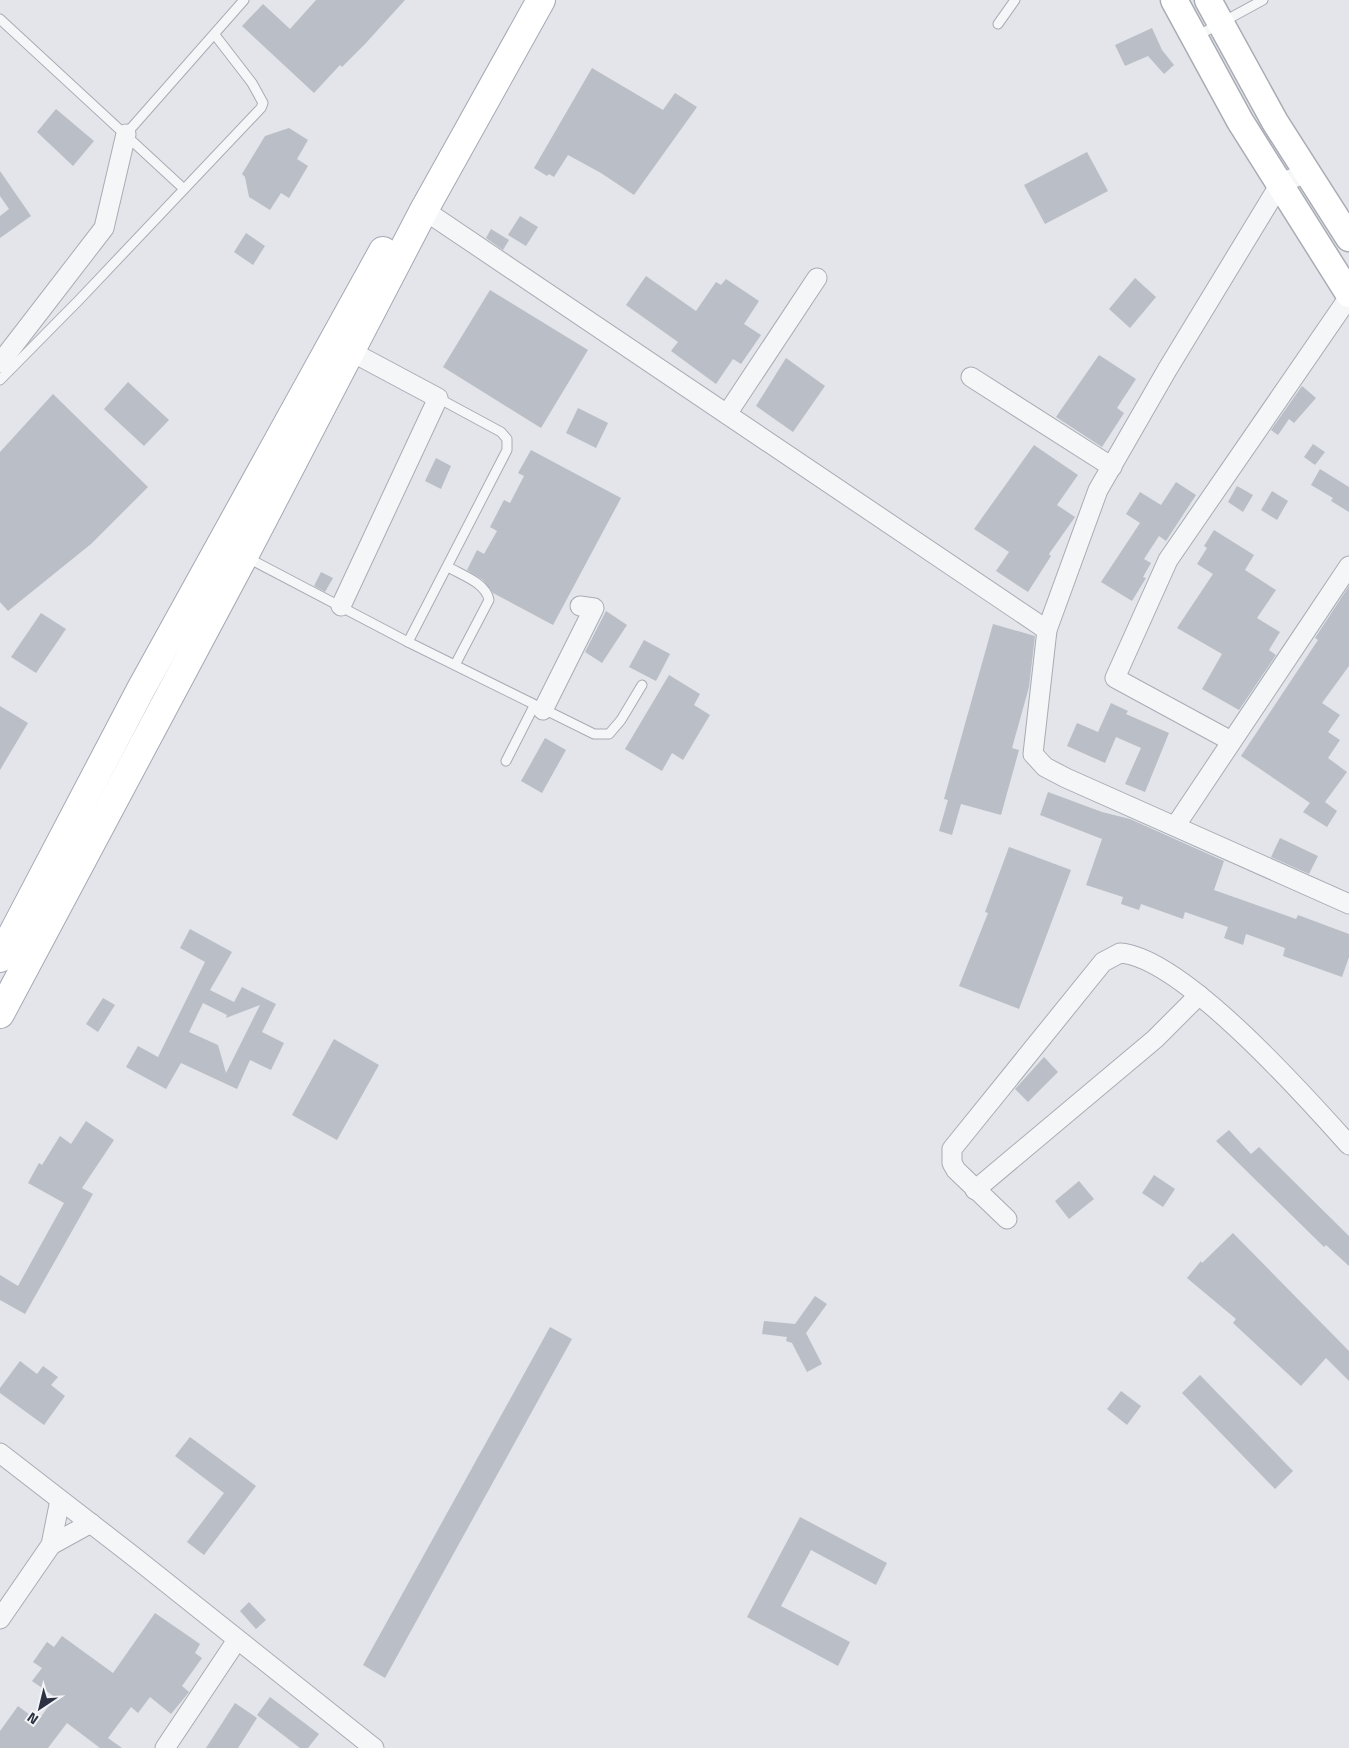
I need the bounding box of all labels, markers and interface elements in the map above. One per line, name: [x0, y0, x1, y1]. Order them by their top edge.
north arrow: [15, 1683, 65, 1733]
text: N: [22, 1708, 42, 1730]

